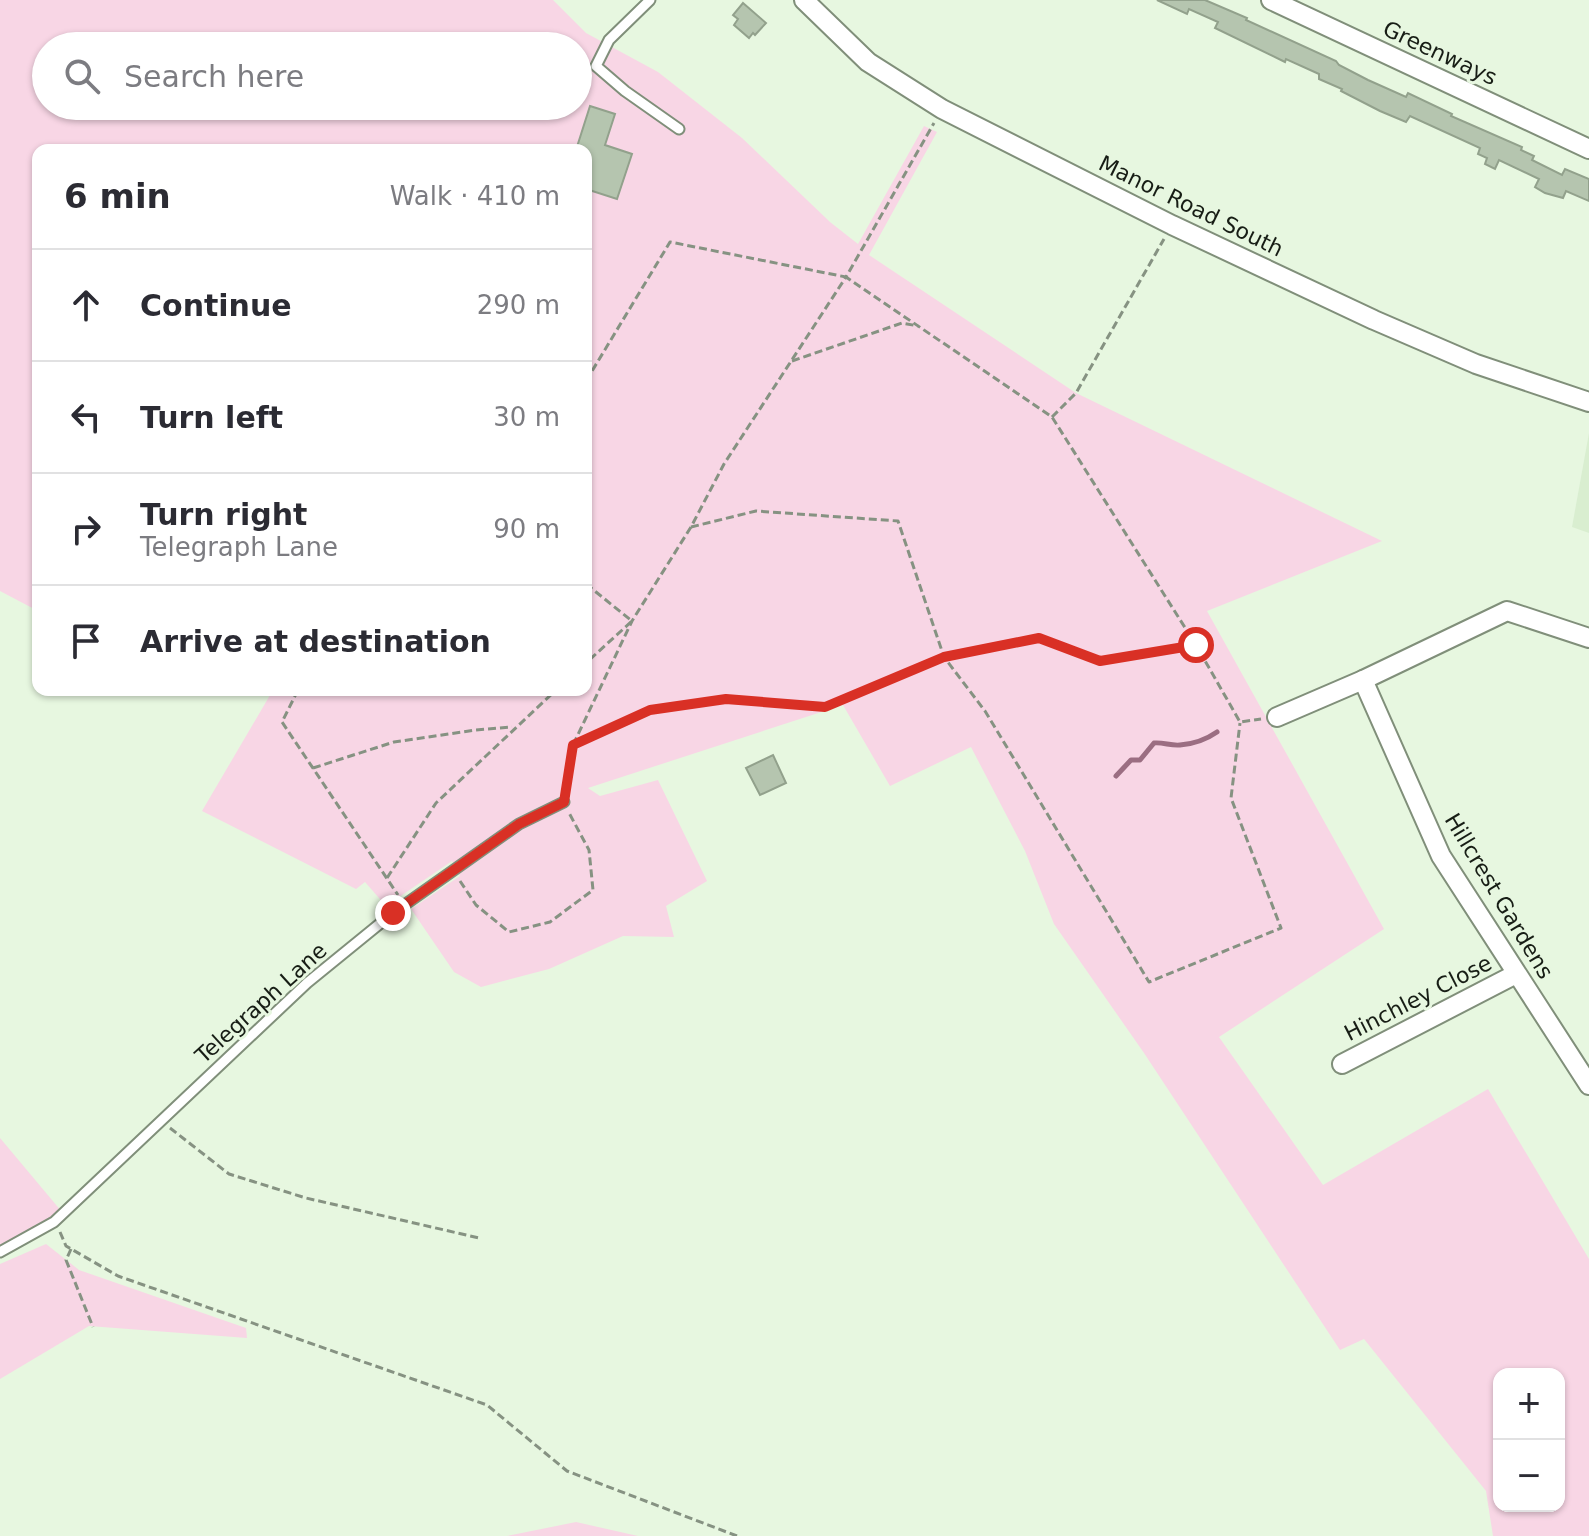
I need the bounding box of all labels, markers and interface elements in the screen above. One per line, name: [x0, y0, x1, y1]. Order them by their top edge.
street label: Greenways: [1379, 16, 1501, 90]
search box: [32, 32, 592, 120]
icon: search: [60, 54, 104, 98]
text: Search here: [124, 59, 304, 94]
street label: Manor Road South: [1095, 150, 1287, 262]
text: 6 min: [64, 176, 171, 216]
text: Walk · 410 m: [390, 181, 560, 211]
icon: ahead: [64, 283, 108, 327]
text: Continue: [140, 288, 292, 323]
text: 290 m: [477, 290, 560, 320]
icon: left: [64, 395, 108, 439]
text: Turn left: [140, 400, 283, 435]
text: 30 m: [493, 402, 560, 432]
text: Turn right: [140, 497, 307, 532]
icon: right: [64, 507, 108, 551]
text: 90 m: [493, 514, 560, 544]
text: Telegraph Lane: [140, 532, 338, 562]
icon: arrive: [64, 619, 108, 663]
text: Arrive at destination: [140, 624, 491, 659]
route start: [1178, 627, 1214, 663]
street label: Hillcrest Gardens: [1440, 809, 1558, 983]
route end: [375, 895, 411, 931]
street label: Telegraph Lane: [190, 938, 332, 1069]
street label: Hinchley Close: [1340, 950, 1496, 1046]
map controls: [1493, 1368, 1565, 1512]
button: +: [1493, 1368, 1565, 1440]
button: −: [1493, 1440, 1565, 1512]

